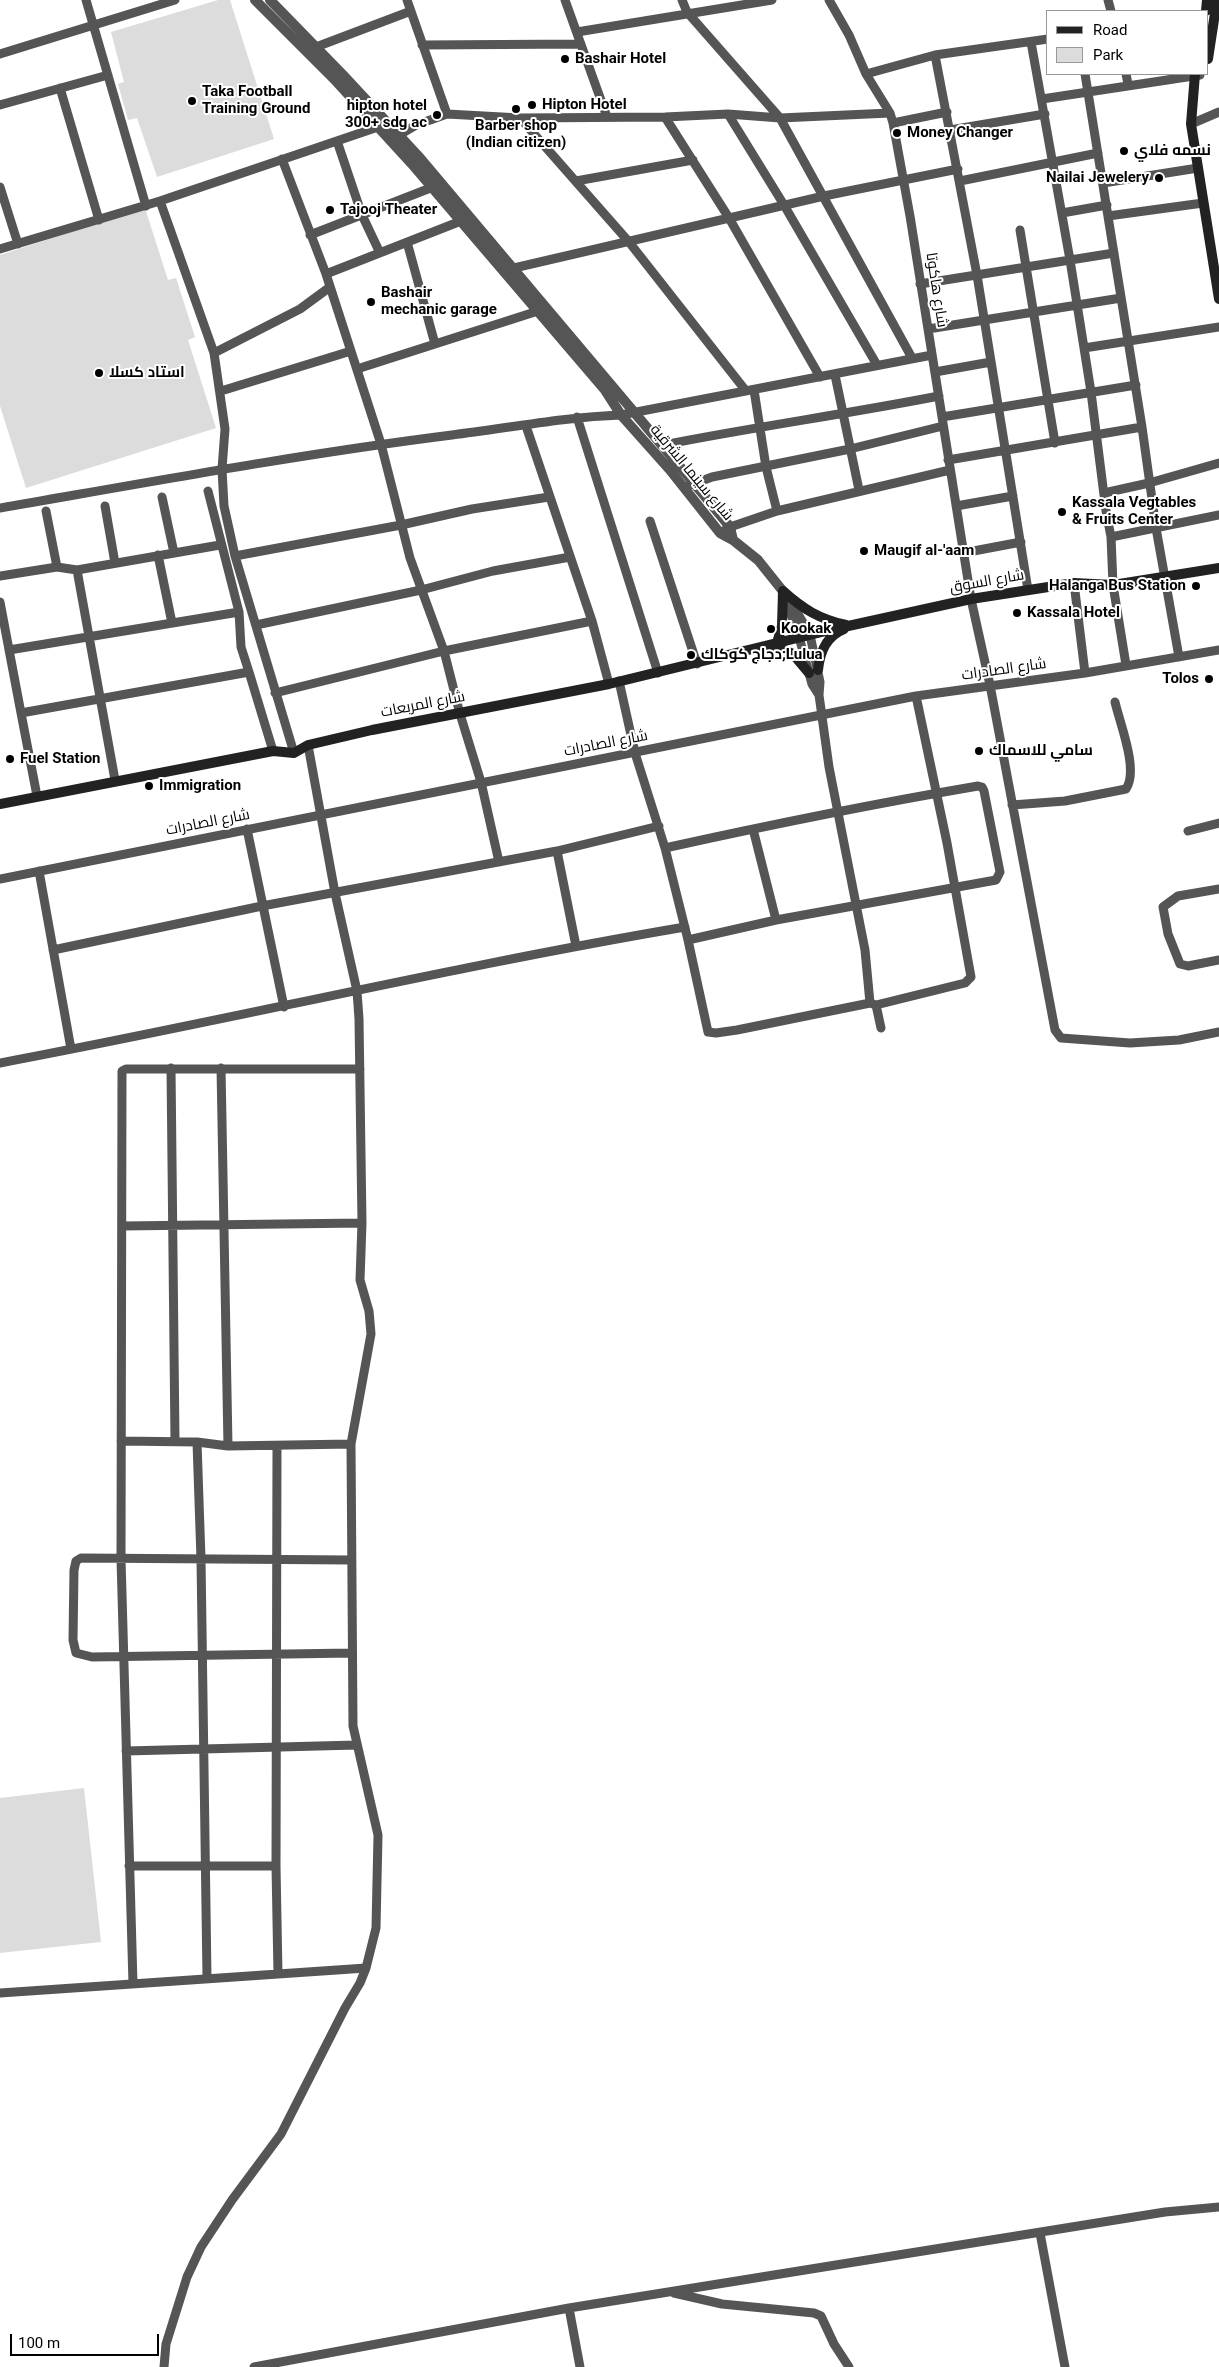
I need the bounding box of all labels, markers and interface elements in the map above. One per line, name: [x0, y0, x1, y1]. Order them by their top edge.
legend: [1046, 10, 1209, 75]
text: Road: [1093, 21, 1127, 39]
text: Park: [1093, 46, 1123, 64]
place label: Bashair Hotel: [575, 50, 666, 68]
marker: Bashair Hotel: [559, 53, 571, 65]
place label: Taka Football Training Ground: [202, 83, 310, 118]
marker: Taka Football Training Ground: [186, 95, 198, 107]
place label: Hipton Hotel: [542, 96, 627, 114]
place label: hipton hotel 300+ sdg ac: [345, 97, 427, 132]
marker: Hipton Hotel: [526, 99, 538, 111]
marker: Barber shop (Indian citizen): [510, 103, 522, 115]
marker: hipton hotel 300+ sdg ac: [431, 109, 443, 121]
place label: Barber shop (Indian citizen): [466, 117, 566, 152]
place label: Money Changer: [907, 124, 1013, 142]
marker: Money Changer: [891, 127, 903, 139]
place label: نسمه فلاي: [1134, 142, 1211, 160]
marker: نسمه فلاي: [1118, 145, 1130, 157]
place label: Nailai Jewelery: [1046, 169, 1149, 187]
marker: Nailai Jewelery: [1153, 172, 1165, 184]
place label: Tajooj Theater: [340, 201, 437, 219]
marker: Tajooj Theater: [324, 204, 336, 216]
street label: شارع هاكوتا: [921, 251, 951, 329]
place label: Bashair mechanic garage: [381, 284, 497, 319]
marker: Bashair mechanic garage: [365, 296, 377, 308]
place label: استاد كسلا: [109, 364, 185, 382]
marker: استاد كسلا: [93, 367, 105, 379]
street label: شارع سينما الشرقية: [646, 421, 736, 525]
place label: Kassala Vegtables & Fruits Center: [1072, 494, 1196, 529]
marker: Kassala Vegtables & Fruits Center: [1056, 506, 1068, 518]
place label: Maugif al-'aam: [874, 542, 974, 560]
marker: Maugif al-'aam: [858, 545, 870, 557]
street label: شارع السوق: [948, 567, 1026, 597]
place label: Halanga Bus Station: [1049, 577, 1186, 595]
marker: Halanga Bus Station: [1190, 580, 1202, 592]
place label: Kassala Hotel: [1027, 604, 1120, 622]
marker: Kassala Hotel: [1011, 607, 1023, 619]
place label: Kookak: [781, 620, 831, 638]
marker: Kookak: [765, 623, 777, 635]
place label: دجاج كوكاك;Lulua: [701, 646, 823, 664]
marker: دجاج كوكاك;Lulua: [685, 649, 697, 661]
street label: شارع الصادرات: [961, 655, 1047, 685]
place label: Tolos: [1162, 670, 1199, 688]
marker: Tolos: [1203, 673, 1215, 685]
street label: شارع المربعات: [379, 688, 467, 722]
street label: شارع الصادرات: [562, 727, 650, 761]
place label: سامي للاسماك: [989, 742, 1093, 760]
marker: سامي للاسماك: [973, 745, 985, 757]
place label: Fuel Station: [20, 750, 101, 768]
marker: Fuel Station: [4, 753, 16, 765]
place label: Immigration: [159, 777, 241, 795]
marker: Immigration: [143, 780, 155, 792]
street label: شارع الصادرات: [164, 806, 252, 840]
scale bar: [12, 2324, 161, 2356]
text: 100 m: [18, 2334, 60, 2352]

